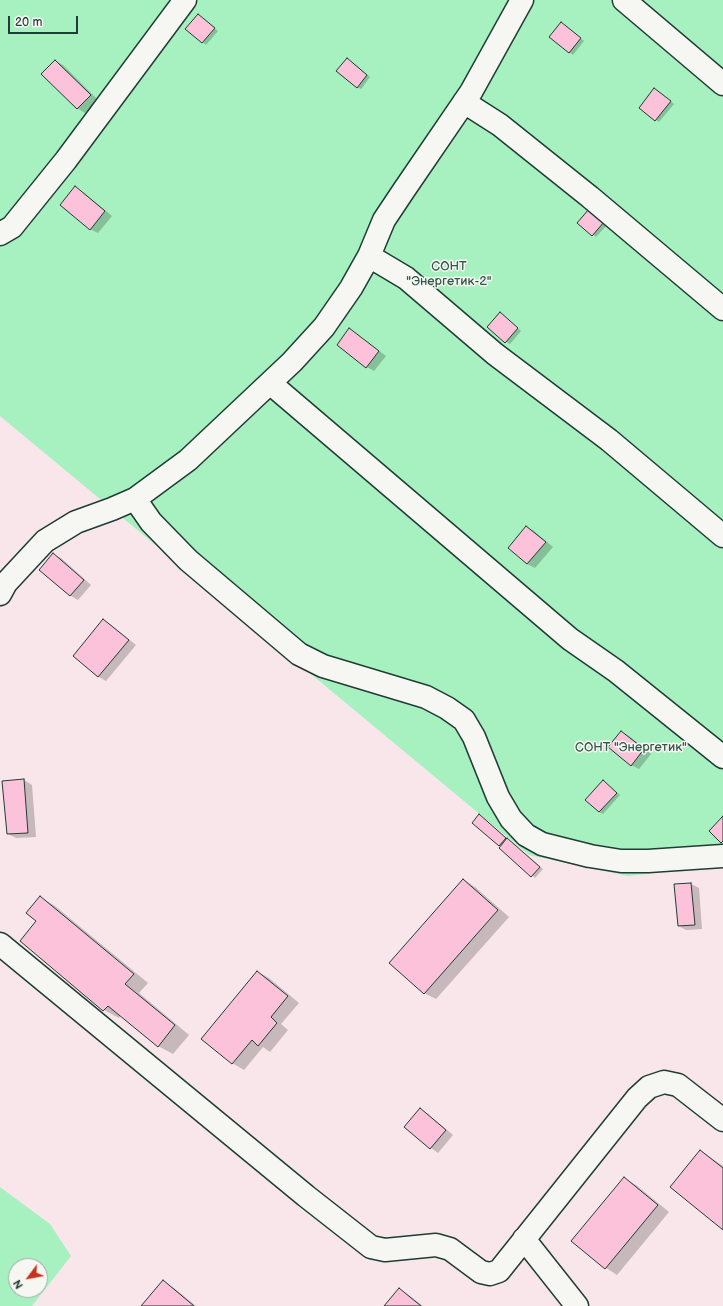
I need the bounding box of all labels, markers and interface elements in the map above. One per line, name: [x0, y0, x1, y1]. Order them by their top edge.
scale bar: [10, 8, 80, 34]
text: 20 m: [15, 15, 42, 30]
park label: СОНТ "Энергетик-2": [406, 259, 492, 290]
park label: СОНТ "Энергетик": [575, 740, 687, 756]
north arrow: [8, 1258, 48, 1298]
text: N: [11, 1277, 26, 1291]

